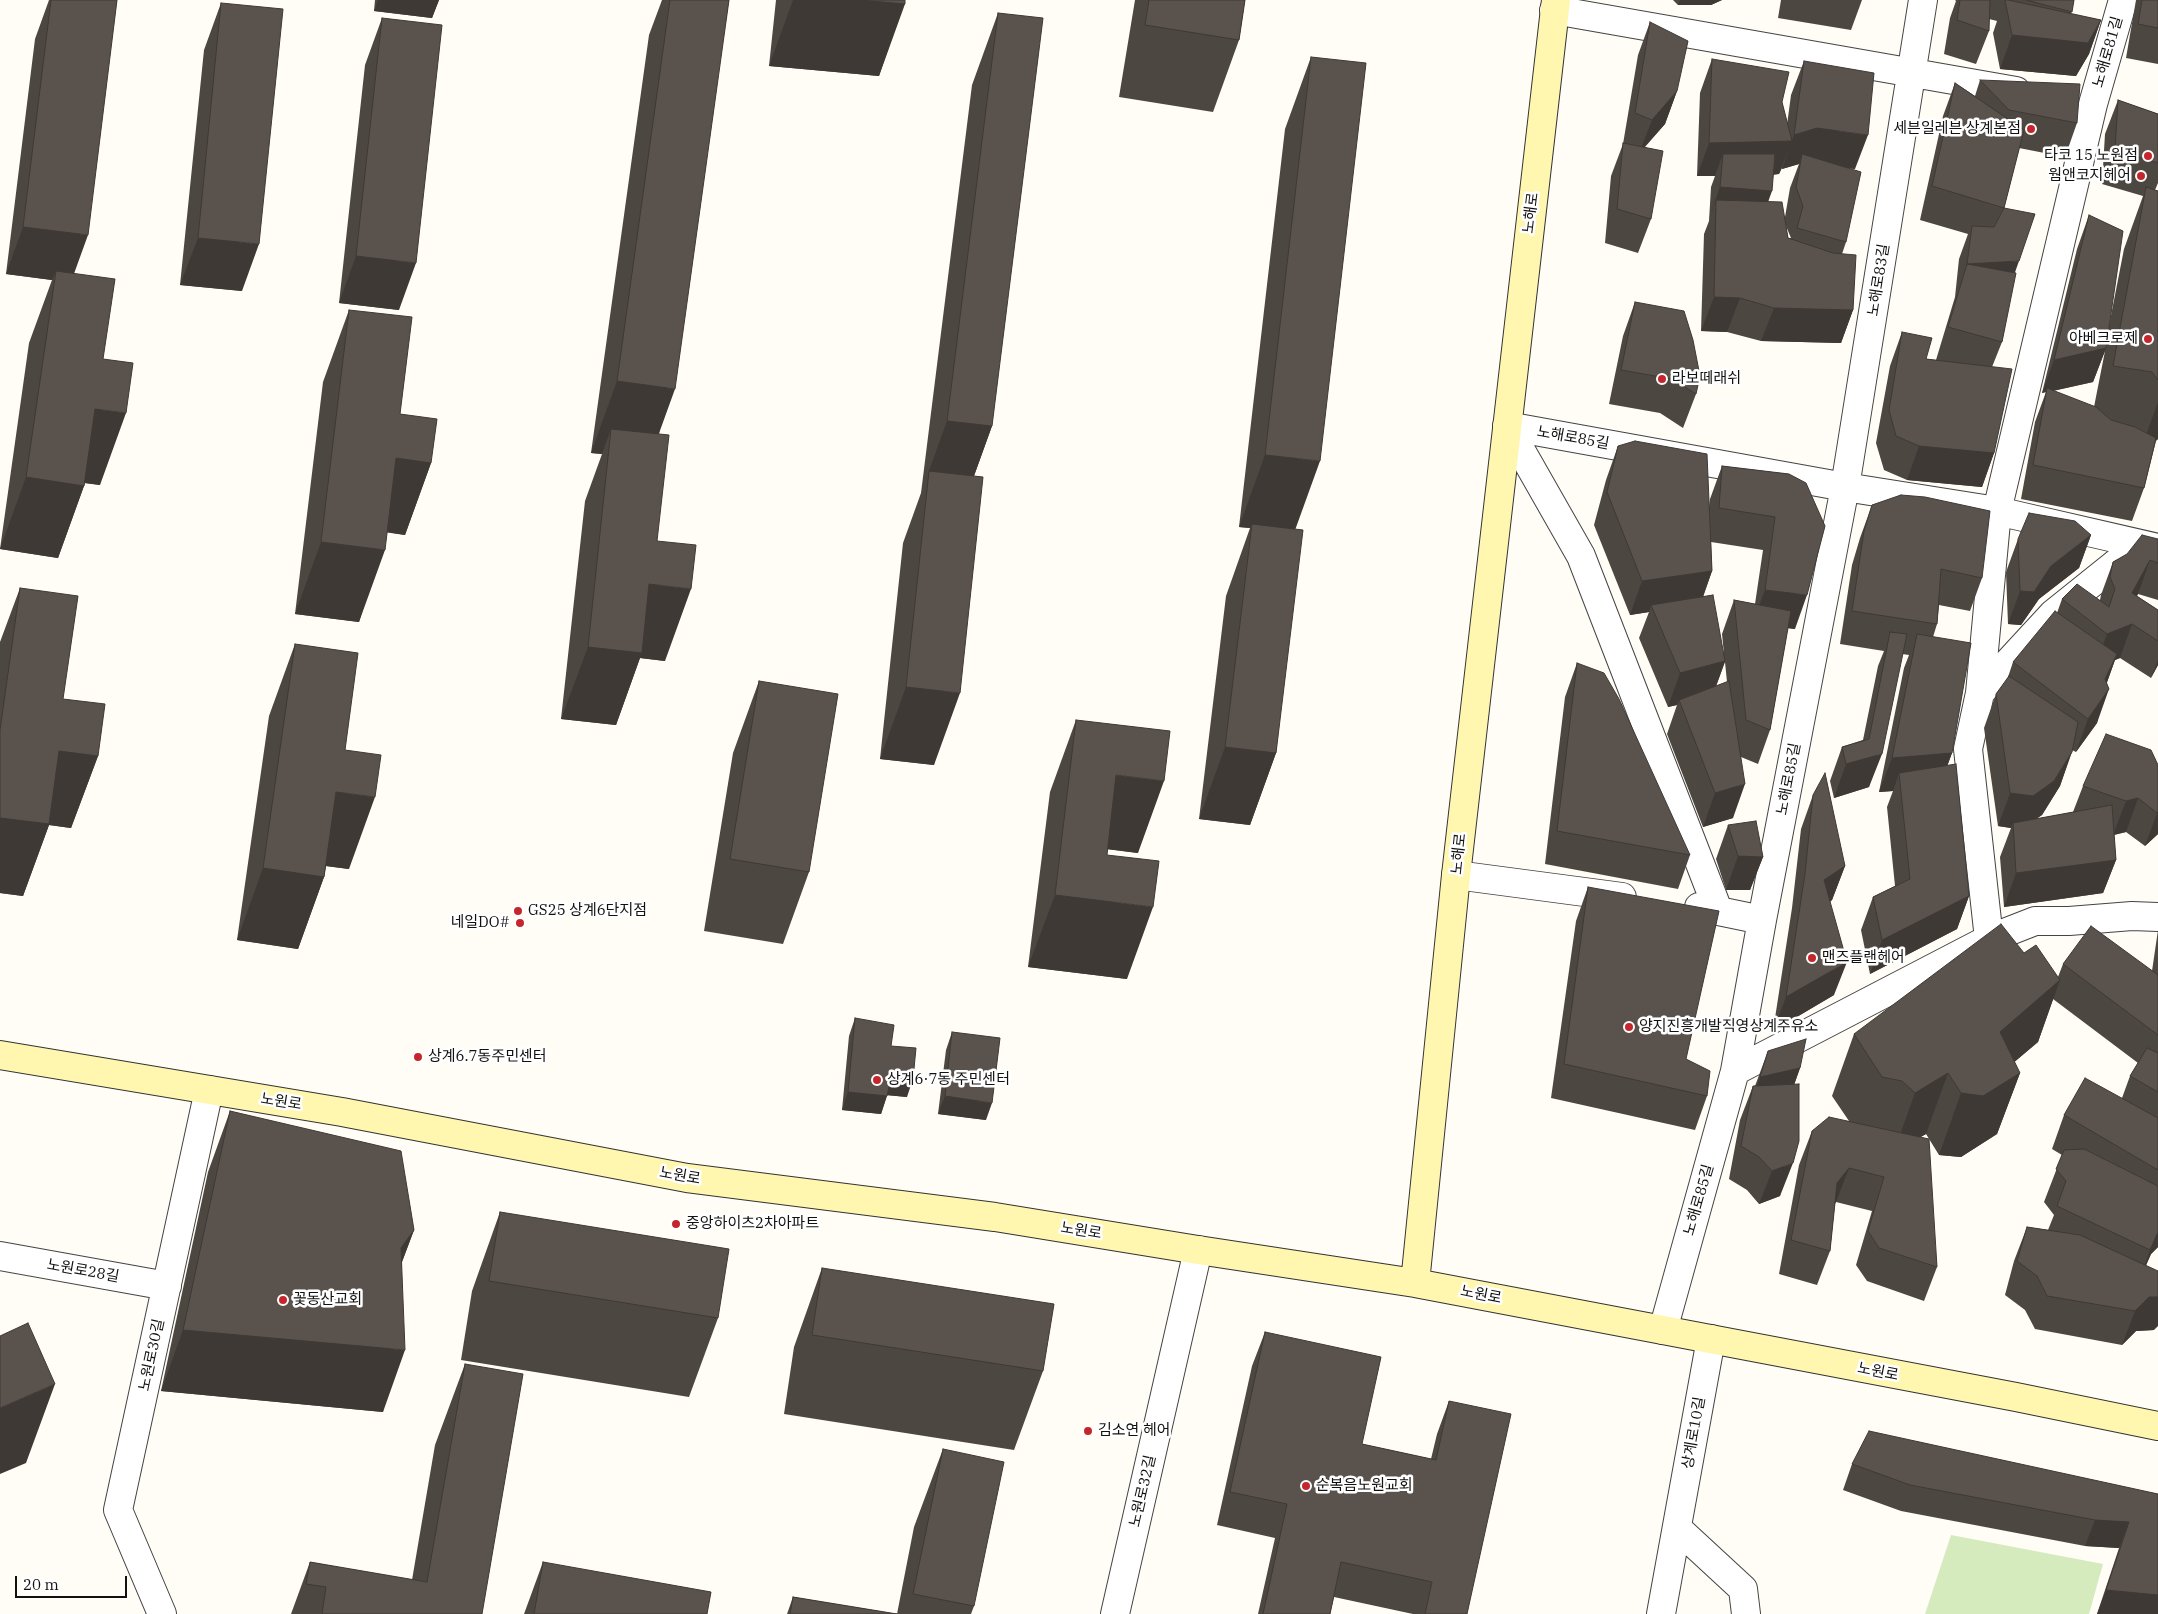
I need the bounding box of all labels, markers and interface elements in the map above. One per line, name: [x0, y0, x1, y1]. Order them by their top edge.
street label: 노해로81길: [2089, 14, 2127, 90]
place label: 세븐일레븐 상계본점: [1893, 120, 2021, 138]
marker: 세븐일레븐 상계본점: [2025, 123, 2037, 135]
place label: 타코 15 노원점: [2044, 147, 2138, 165]
marker: 타코 15 노원점: [2142, 150, 2154, 162]
place label: 웜앤코지헤어: [2048, 167, 2131, 185]
marker: 웜앤코지헤어: [2135, 170, 2147, 182]
street label: 노해로: [1520, 191, 1542, 235]
street label: 노해로83길: [1864, 242, 1894, 318]
place label: 아베크로제: [2069, 330, 2138, 348]
marker: 아베크로제: [2142, 333, 2154, 345]
place label: 라보떼래쉬: [1672, 370, 1741, 388]
marker: 라보떼래쉬: [1656, 373, 1668, 385]
street label: 노해로85길: [1535, 423, 1611, 453]
street label: 노해로85길: [1773, 741, 1805, 817]
street label: 노해로: [1448, 832, 1470, 876]
place label: GS25 상계6단지점: [528, 902, 647, 920]
marker: GS25 상계6단지점: [512, 905, 524, 917]
place label: 네일DO#: [450, 914, 510, 932]
marker: 네일DO#: [514, 917, 526, 929]
place label: 맨즈플랜헤어: [1822, 949, 1905, 967]
marker: 맨즈플랜헤어: [1806, 952, 1818, 964]
place label: 양지진흥개발직영상계주유소: [1639, 1018, 1818, 1036]
marker: 양지진흥개발직영상계주유소: [1623, 1021, 1635, 1033]
place label: 상계6.7동주민센터: [428, 1048, 547, 1066]
marker: 상계6.7동주민센터: [412, 1051, 424, 1063]
place label: 상계6·7동 주민센터: [887, 1071, 1010, 1089]
marker: 상계6·7동 주민센터: [871, 1074, 883, 1086]
street label: 노원로: [259, 1090, 303, 1114]
street label: 노해로85길: [1680, 1162, 1718, 1238]
street label: 노원로: [658, 1164, 702, 1188]
place label: 중앙하이츠2차아파트: [686, 1215, 819, 1233]
marker: 중앙하이츠2차아파트: [670, 1218, 682, 1230]
street label: 노원로: [1059, 1219, 1103, 1243]
street label: 노원로28길: [45, 1256, 121, 1286]
street label: 노원로: [1459, 1282, 1503, 1308]
place label: 꽃동산교회: [293, 1291, 362, 1309]
marker: 꽃동산교회: [277, 1294, 289, 1306]
street label: 노원로30길: [136, 1317, 168, 1393]
street label: 노원로: [1856, 1359, 1900, 1385]
street label: 상계로10길: [1679, 1395, 1709, 1471]
place label: 김소연 헤어: [1098, 1422, 1170, 1440]
marker: 김소연 헤어: [1082, 1425, 1094, 1437]
street label: 노원로32길: [1126, 1453, 1160, 1529]
place label: 순복음노원교회: [1316, 1477, 1413, 1495]
marker: 순복음노원교회: [1300, 1480, 1312, 1492]
scale bar: [18, 1566, 130, 1598]
text: 20 m: [23, 1575, 59, 1594]

